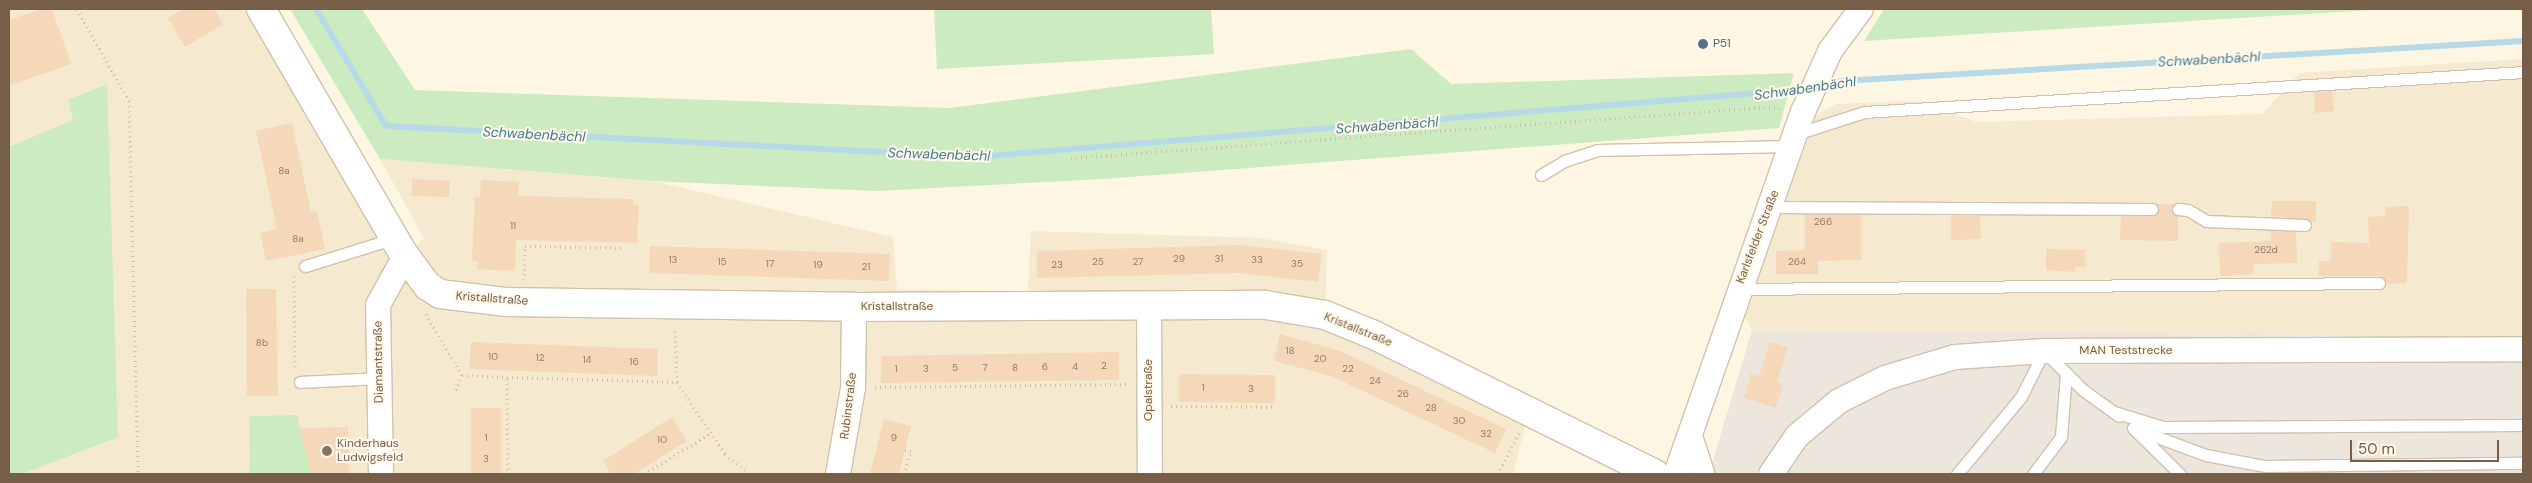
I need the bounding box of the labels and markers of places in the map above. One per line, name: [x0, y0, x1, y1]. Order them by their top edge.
place label: P51: [1713, 37, 1731, 51]
marker: P51: [1697, 38, 1709, 50]
place label: Kinderhaus Ludwigsfeld: [337, 437, 403, 465]
marker: Kinderhaus Ludwigsfeld: [321, 445, 333, 457]

